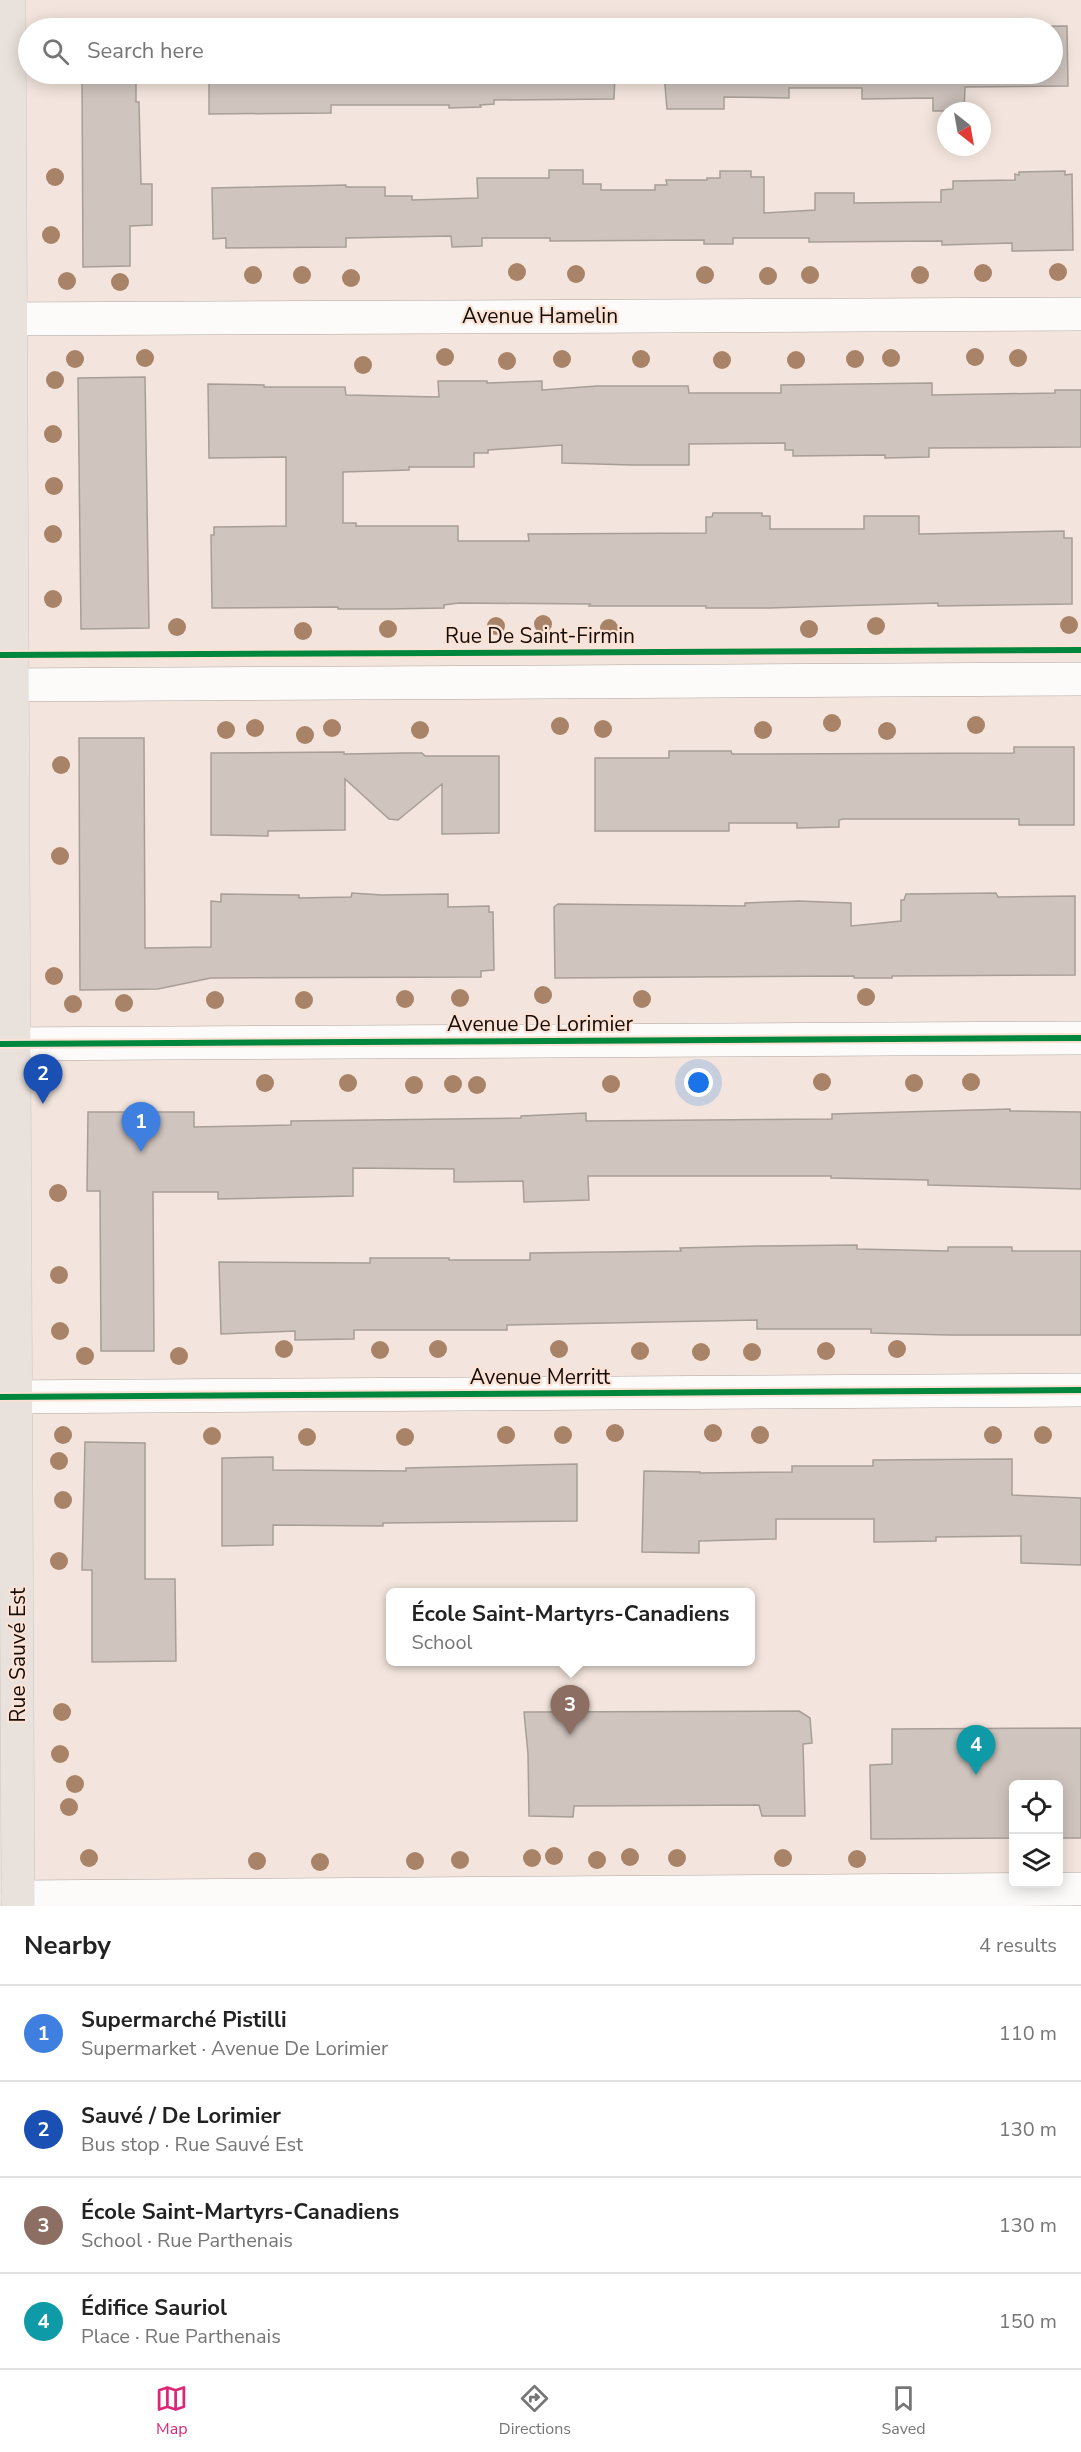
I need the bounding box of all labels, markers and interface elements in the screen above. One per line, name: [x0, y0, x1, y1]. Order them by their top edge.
search box: [18, 18, 1063, 84]
icon: search: [39, 35, 72, 68]
text: Search here: [87, 36, 204, 66]
north arrow: [937, 102, 991, 156]
street label: Avenue Hamelin: [462, 302, 618, 330]
street label: Rue De Saint-Firmin: [445, 622, 635, 650]
street label: Avenue De Lorimier: [447, 1010, 633, 1038]
pin: 2: [24, 1054, 63, 1104]
your location: [684, 1068, 713, 1097]
pin: 1: [122, 1102, 160, 1152]
street label: Avenue Merritt: [470, 1363, 611, 1391]
street label: Rue Sauvé Est: [4, 1587, 32, 1722]
popup: [386, 1588, 755, 1666]
text: École Saint-Martyrs-Canadiens: [411, 1599, 730, 1629]
text: School: [411, 1629, 473, 1656]
pin: 3: [550, 1686, 590, 1735]
pin: 4: [956, 1726, 996, 1775]
map controls: [1009, 1780, 1063, 1888]
button: locate: [1009, 1780, 1063, 1834]
button: layers: [1009, 1834, 1063, 1888]
text: Nearby: [24, 1928, 111, 1963]
text: 4 results: [979, 1932, 1057, 1959]
text: Supermarché Pistilli: [81, 2005, 287, 2035]
text: 1: [38, 2020, 50, 2047]
text: 110 m: [999, 2020, 1057, 2047]
text: Supermarket · Avenue De Lorimier: [81, 2035, 388, 2062]
text: Sauvé / De Lorimier: [81, 2101, 281, 2131]
text: 2: [38, 2116, 50, 2143]
text: 130 m: [999, 2116, 1057, 2143]
text: Bus stop · Rue Sauvé Est: [81, 2131, 303, 2158]
text: École Saint-Martyrs-Canadiens: [81, 2197, 399, 2227]
text: 3: [38, 2212, 50, 2239]
text: 130 m: [999, 2212, 1057, 2239]
text: School · Rue Parthenais: [81, 2227, 293, 2254]
text: Édifice Sauriol: [81, 2293, 227, 2323]
text: 4: [38, 2308, 50, 2335]
text: 150 m: [999, 2308, 1057, 2335]
text: Place · Rue Parthenais: [81, 2323, 281, 2350]
tab: Map: [155, 2382, 188, 2440]
tab: Directions: [499, 2382, 571, 2440]
tab: Saved: [882, 2382, 926, 2440]

